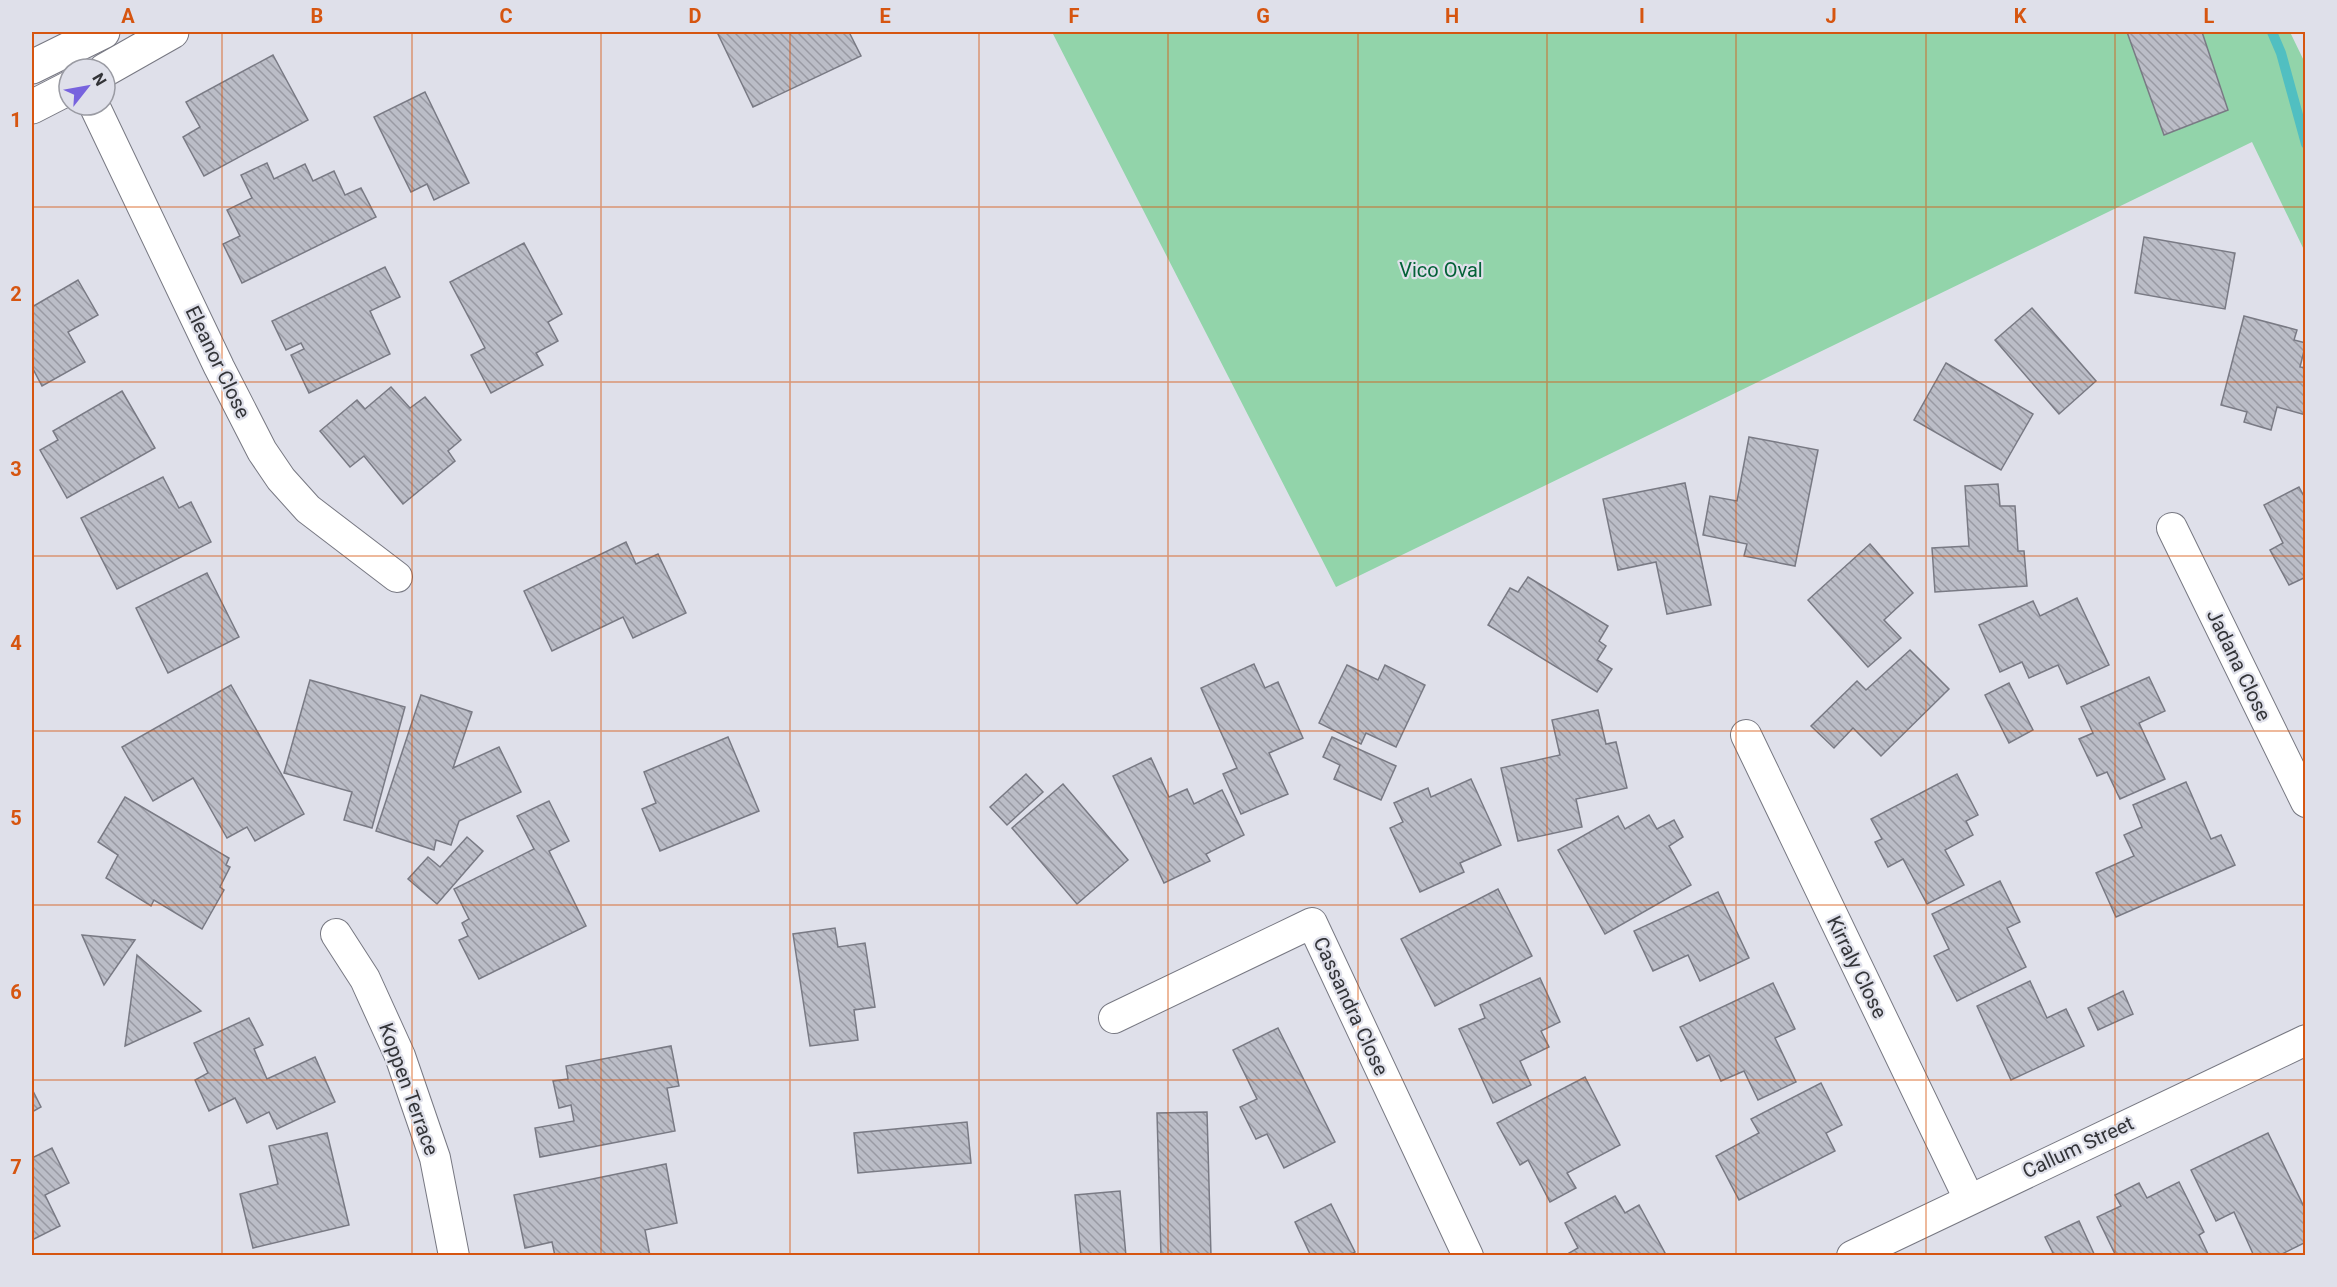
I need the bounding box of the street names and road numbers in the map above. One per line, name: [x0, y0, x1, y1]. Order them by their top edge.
street label: Eleanor Close: [180, 302, 256, 422]
street label: Jadana Close: [2202, 605, 2276, 725]
street label: Kirraly Close: [1822, 912, 1892, 1022]
street label: Cassandra Close: [1308, 933, 1394, 1079]
street label: Koppen Terrace: [374, 1020, 444, 1158]
street label: Callum Street: [2019, 1111, 2137, 1183]

